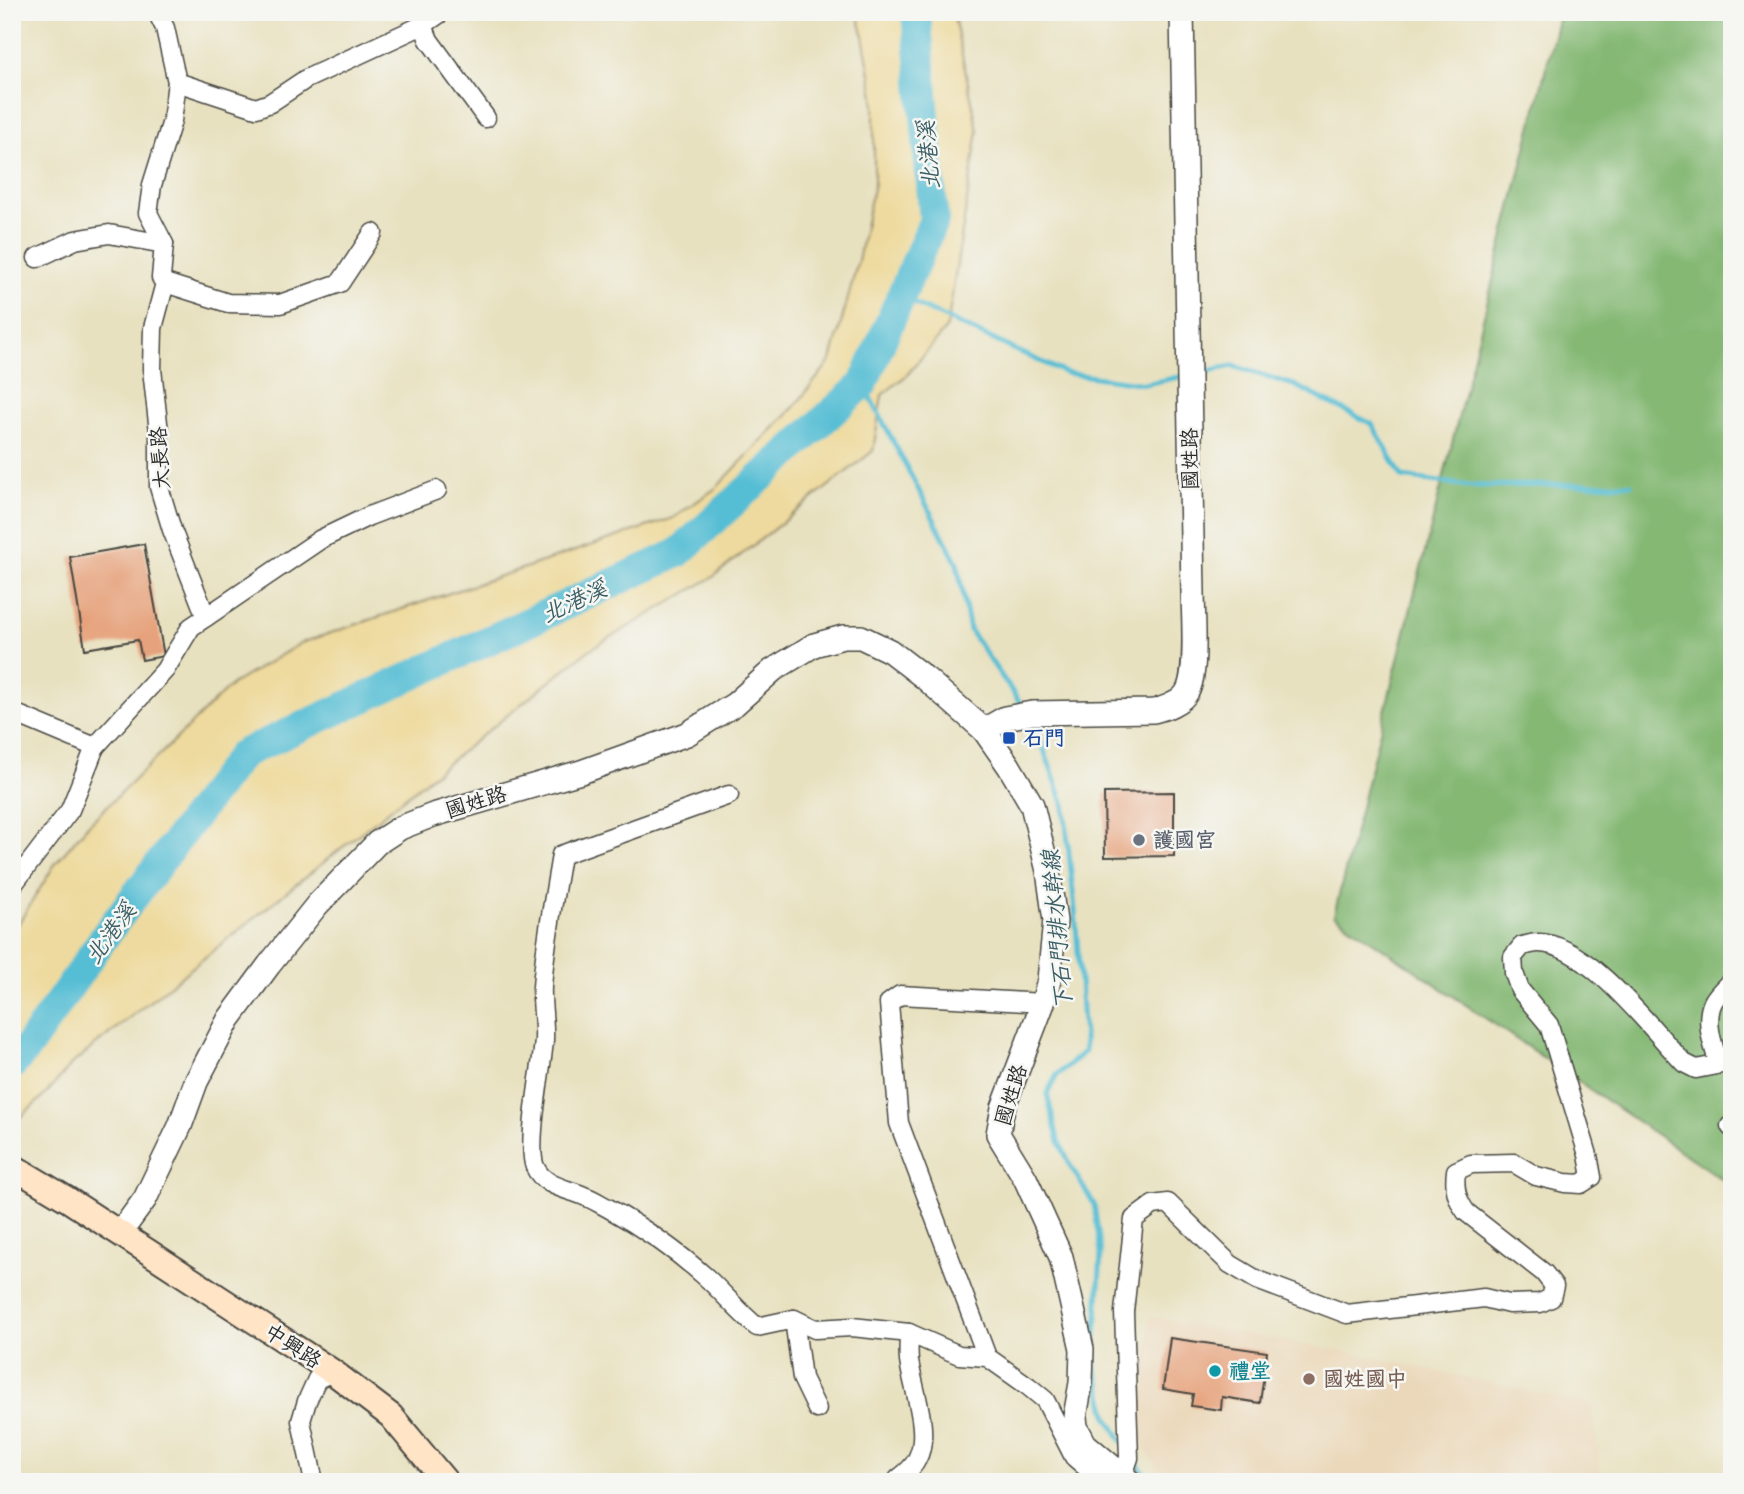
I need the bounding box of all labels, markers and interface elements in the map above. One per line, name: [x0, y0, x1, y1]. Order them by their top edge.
water label: 北港溪: [905, 117, 952, 191]
street label: 大長路: [139, 425, 181, 491]
street label: 國姓路: [1170, 427, 1210, 491]
water label: 北港溪: [534, 567, 616, 635]
place label: 石門: [1023, 719, 1065, 757]
marker: 石門: [1001, 730, 1017, 746]
street label: 國姓路: [440, 775, 512, 829]
place label: 護國宮: [1153, 821, 1216, 859]
marker: 護國宮: [1131, 832, 1147, 848]
water label: 下石門排水幹線: [1030, 847, 1085, 1012]
water label: 北港溪: [74, 892, 148, 973]
street label: 國姓路: [984, 1059, 1038, 1131]
street label: 中興路: [256, 1313, 330, 1379]
place label: 禮堂: [1229, 1352, 1271, 1390]
place label: 國姓國中: [1323, 1360, 1407, 1398]
marker: 禮堂: [1207, 1363, 1223, 1379]
marker: 國姓國中: [1301, 1371, 1317, 1387]

